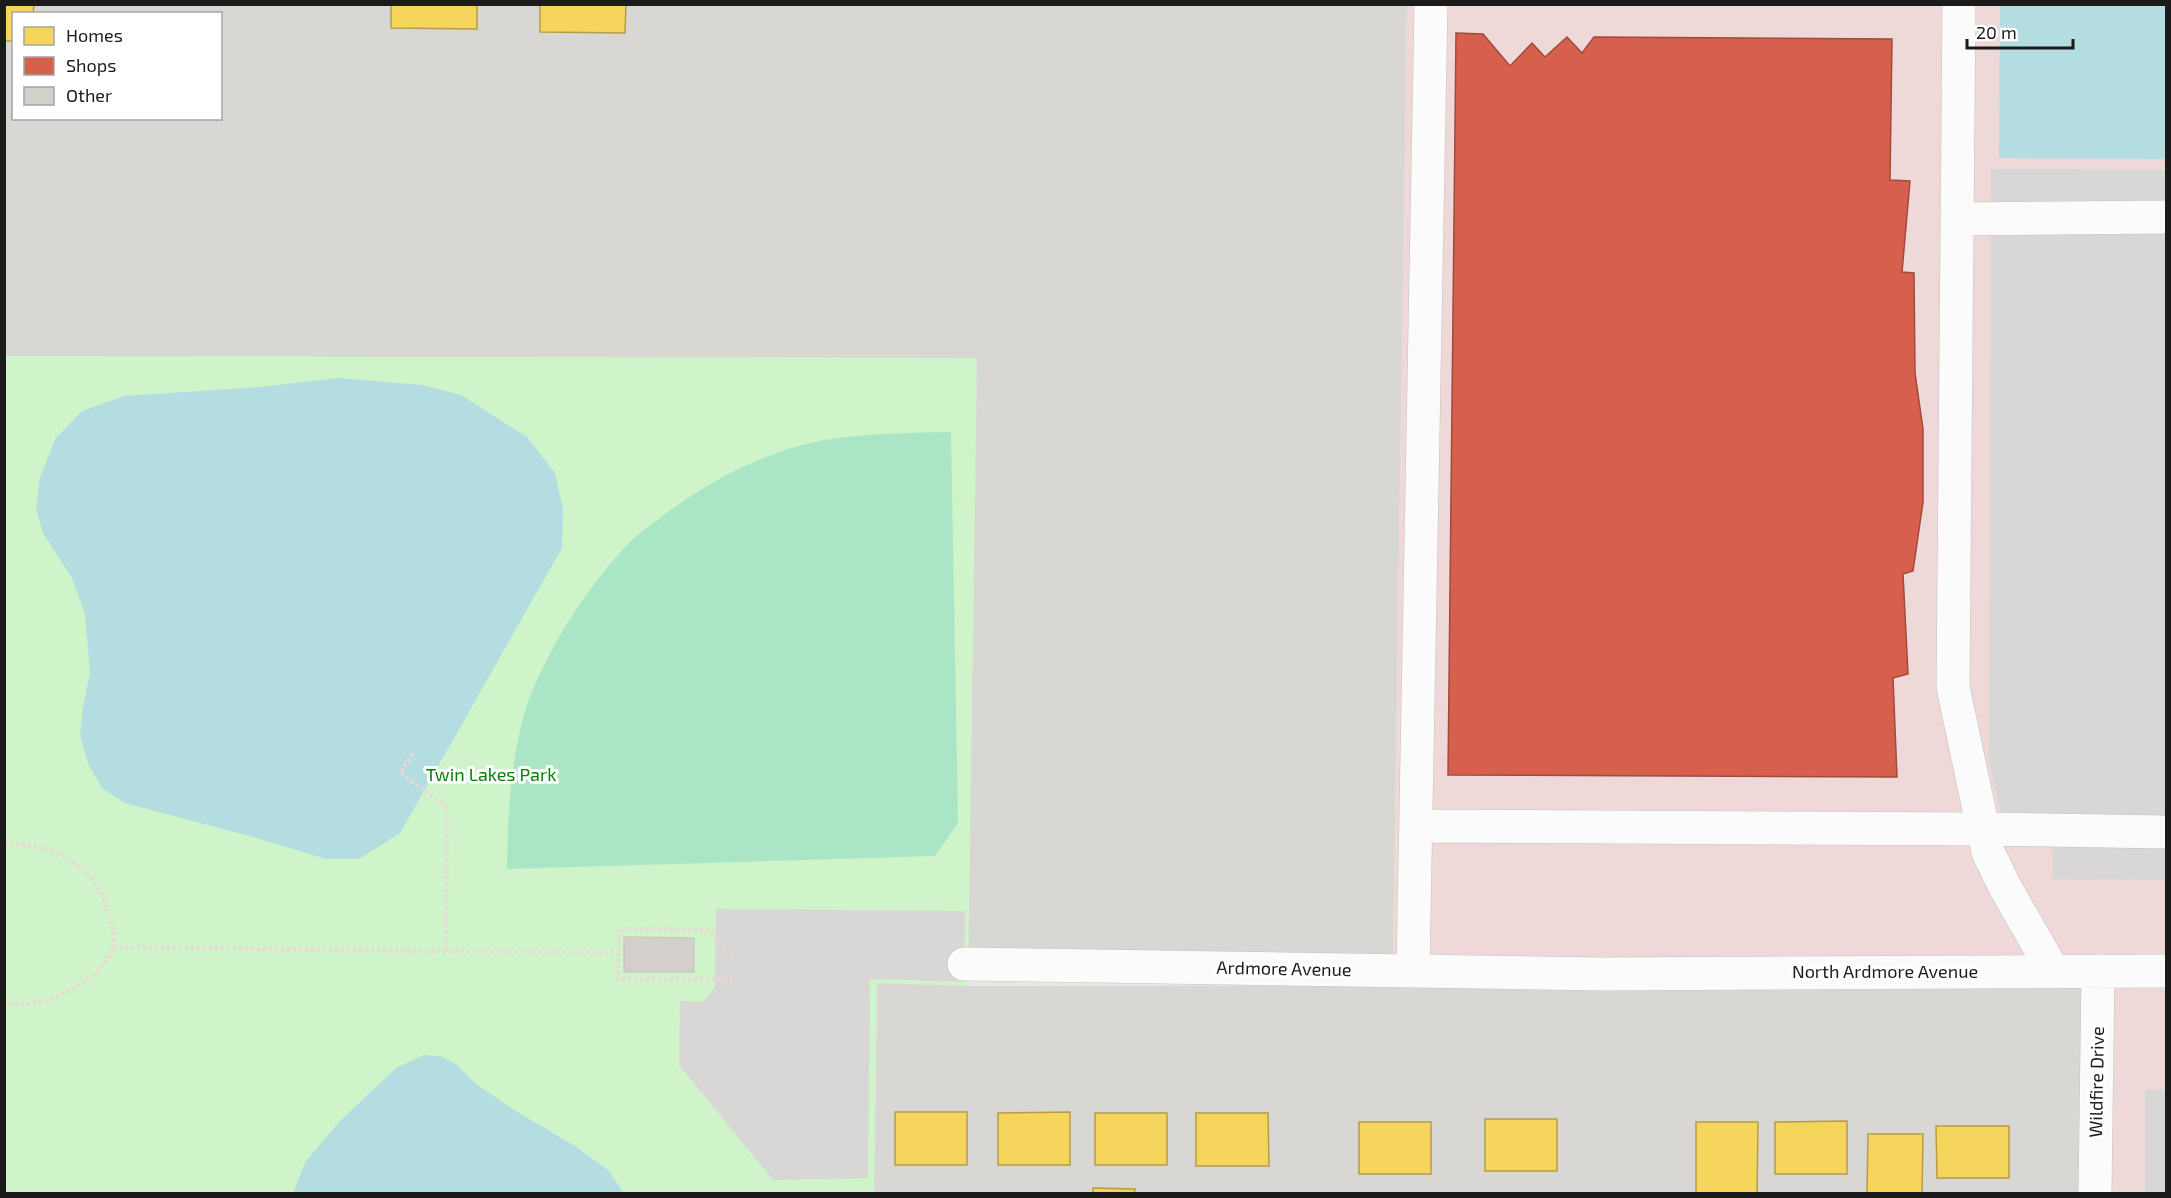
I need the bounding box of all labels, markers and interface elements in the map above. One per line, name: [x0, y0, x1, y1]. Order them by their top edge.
legend: [12, 12, 222, 120]
scale bar: [1967, 12, 2074, 50]
text: 20 m: [1976, 21, 2017, 43]
text: Homes: [66, 24, 123, 46]
text: Shops: [66, 54, 116, 76]
text: Other: [66, 84, 112, 106]
park label: Twin Lakes Park: [426, 763, 556, 785]
street label: Ardmore Avenue: [1216, 956, 1352, 980]
street label: North Ardmore Avenue: [1792, 960, 1978, 982]
street label: Wildfire Drive: [2084, 1026, 2108, 1138]

